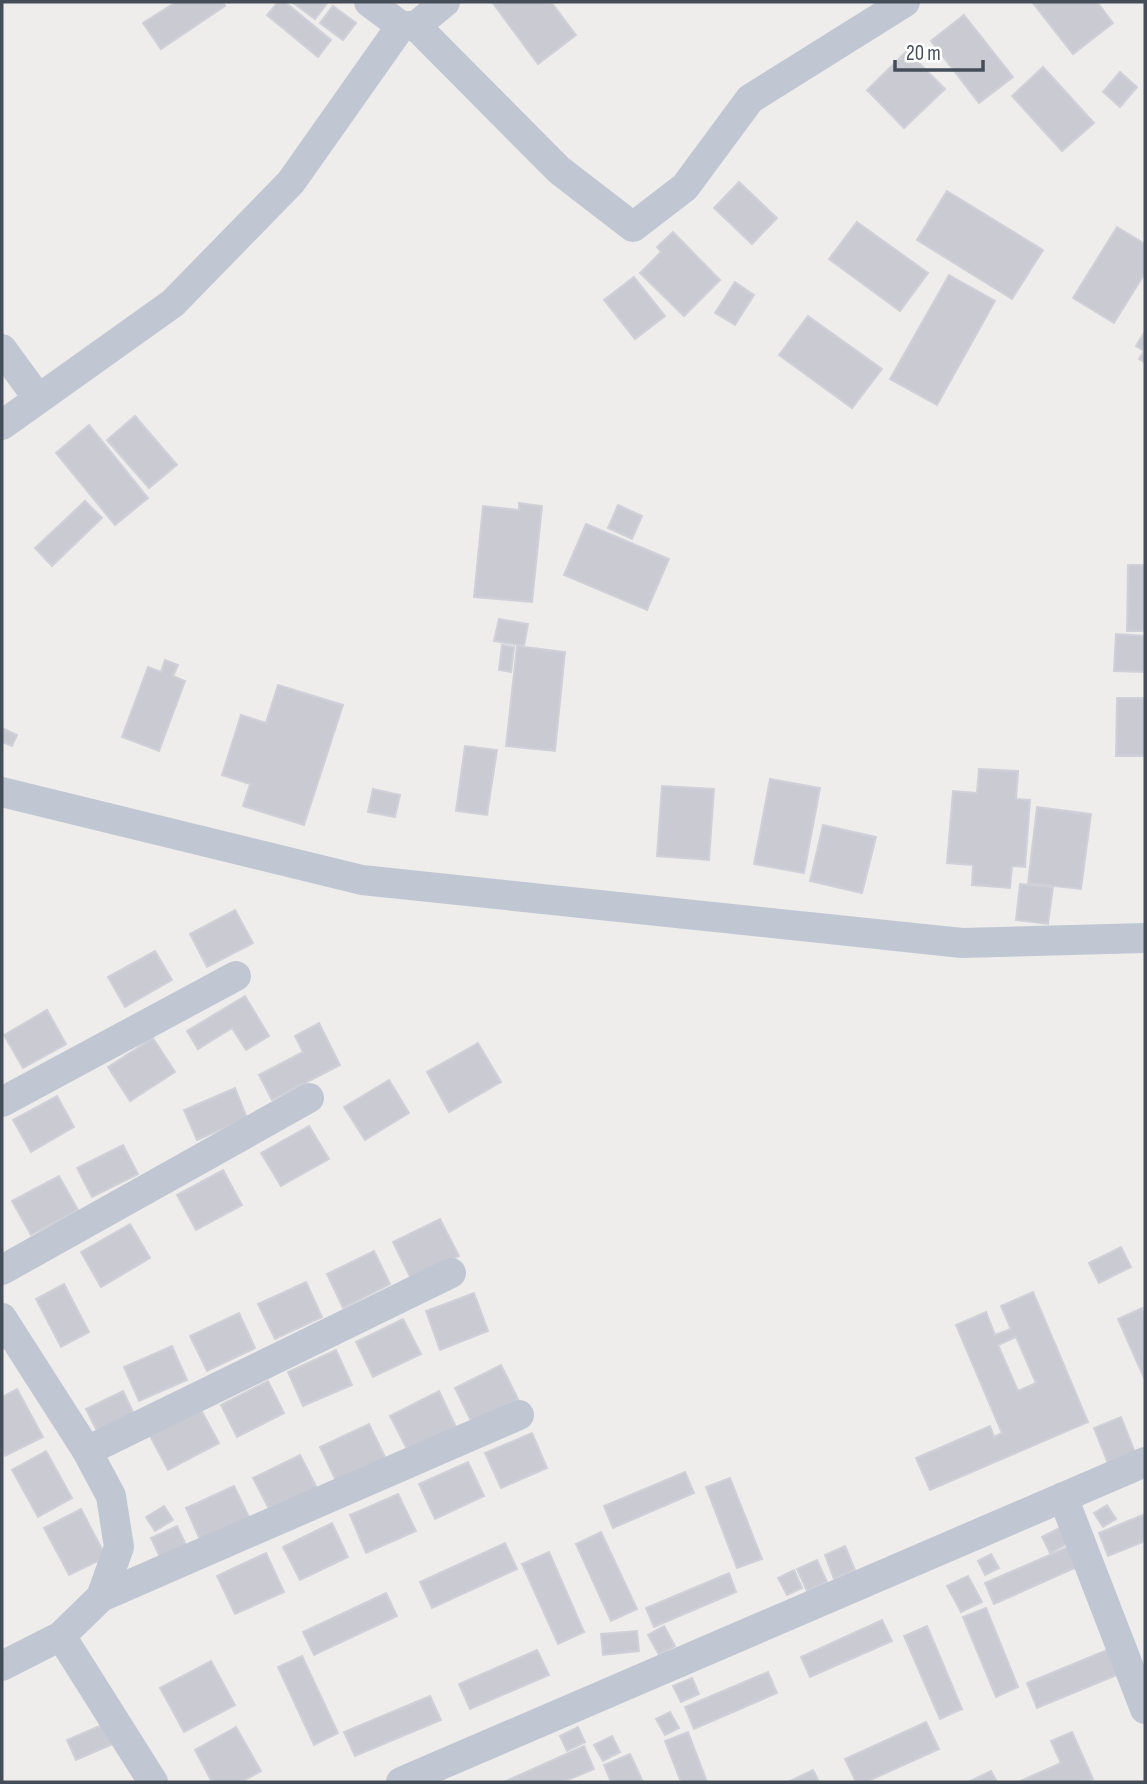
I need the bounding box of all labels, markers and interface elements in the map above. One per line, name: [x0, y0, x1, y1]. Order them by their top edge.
scale bar: [895, 28, 982, 72]
text: 20 m: [906, 41, 941, 66]

